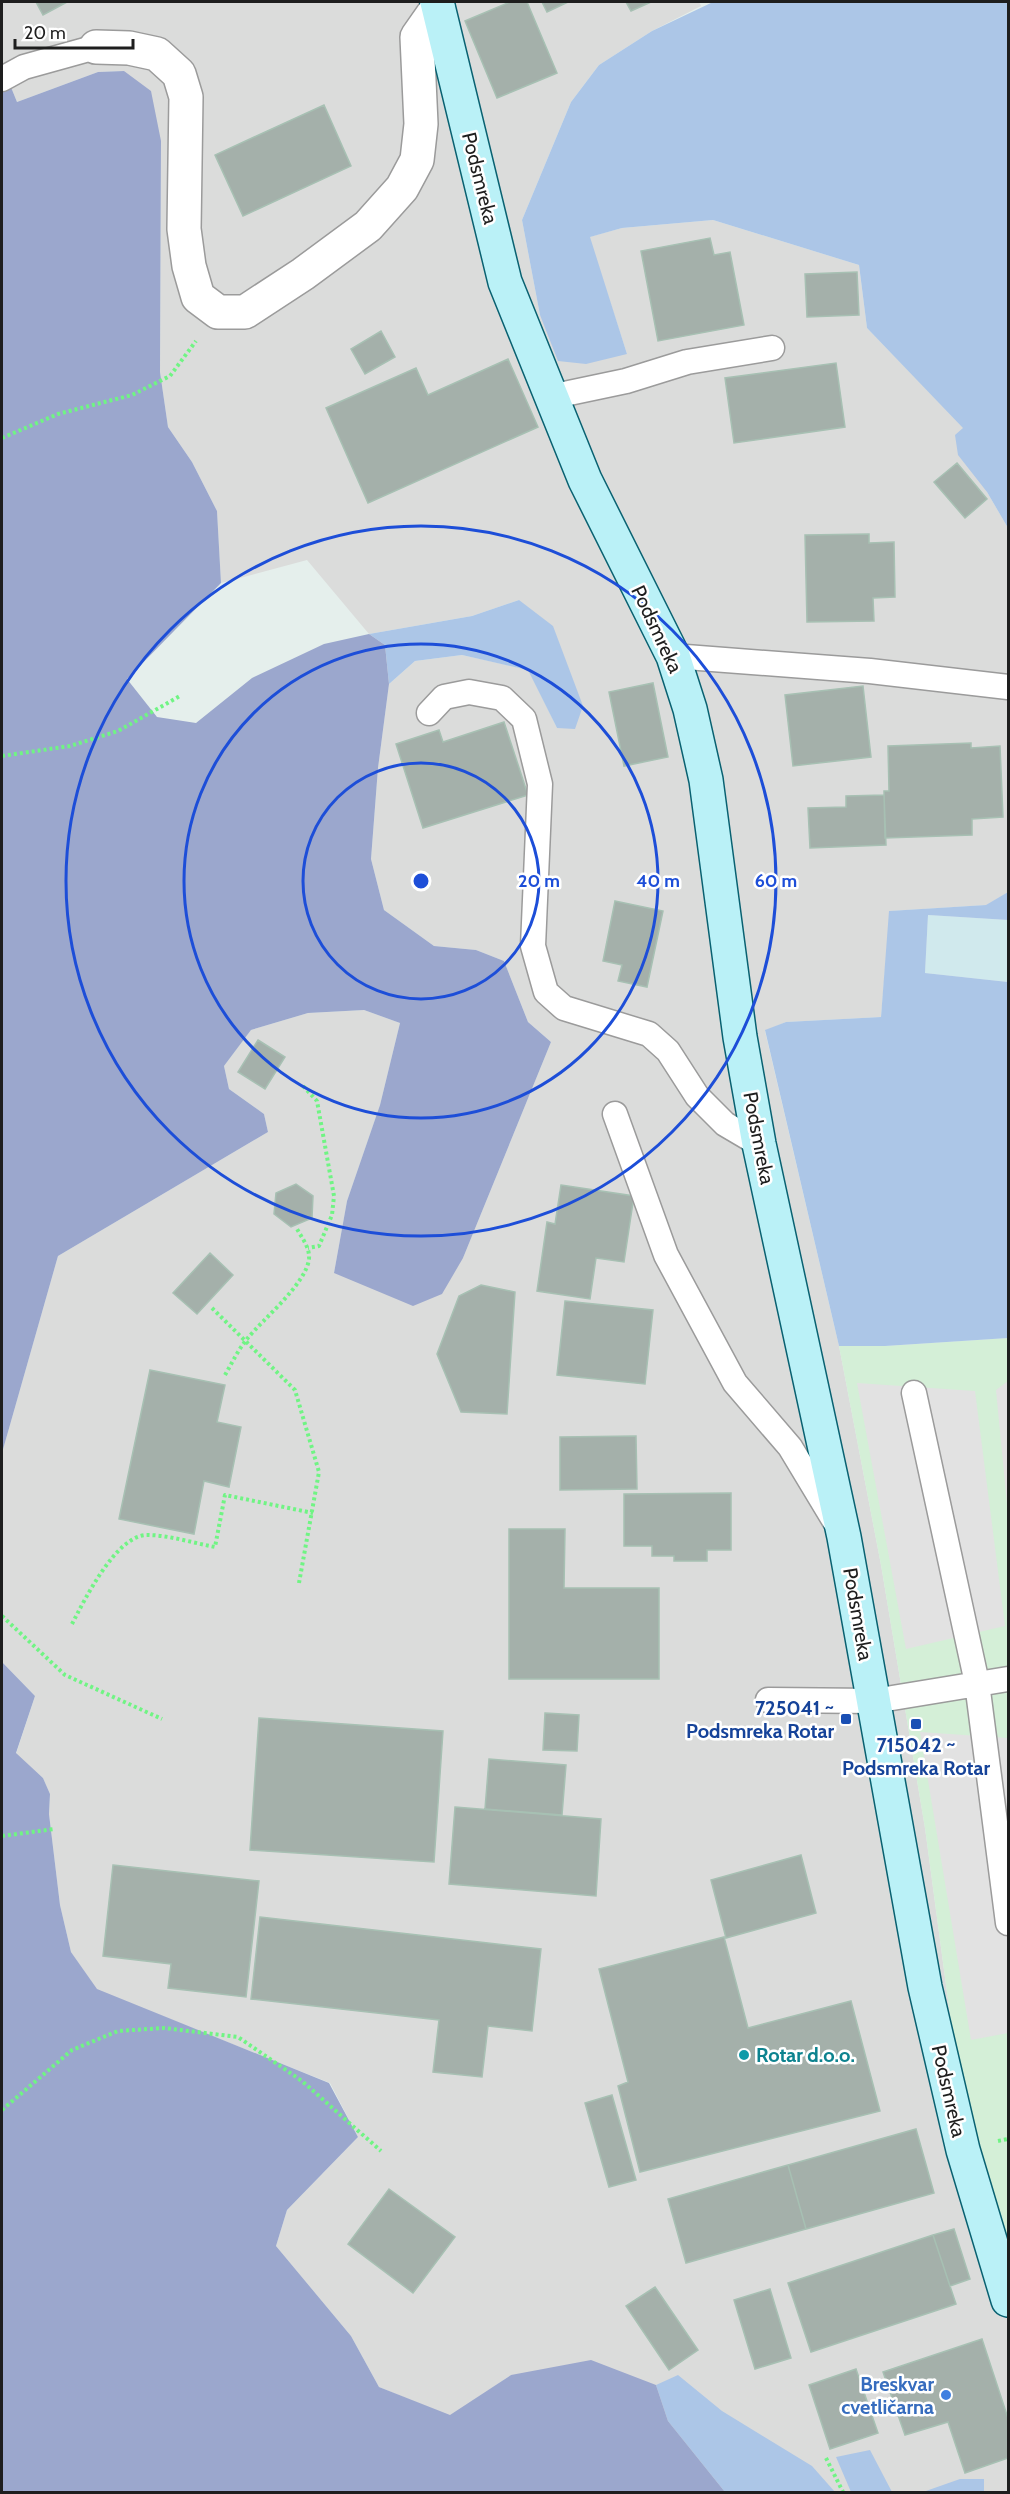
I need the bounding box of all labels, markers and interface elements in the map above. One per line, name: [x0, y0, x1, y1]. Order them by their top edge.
scale bar: [15, 12, 134, 50]
text: 20 m: [24, 22, 66, 44]
street label: Podsmreka: [457, 130, 503, 227]
street label: Podsmreka: [626, 581, 688, 677]
text: 20 m: [518, 870, 560, 892]
text: 40 m: [636, 870, 680, 892]
text: 60 m: [755, 870, 797, 892]
centre of rings: [411, 871, 431, 891]
street label: Podsmreka: [738, 1090, 780, 1187]
street label: Podsmreka: [838, 1566, 878, 1663]
place label: 725041 ~ Podsmreka Rotar: [686, 1696, 834, 1743]
marker: 725041 ~ Podsmreka Rotar: [839, 1712, 853, 1726]
marker: 715042 ~ Podsmreka Rotar: [909, 1717, 923, 1731]
place label: 715042 ~ Podsmreka Rotar: [842, 1733, 990, 1780]
place label: Rotar d.o.o.: [756, 2043, 855, 2067]
street label: Podsmreka: [927, 2043, 971, 2140]
marker: Rotar d.o.o.: [737, 2048, 751, 2062]
place label: Breskvar cvetličarna: [841, 2372, 934, 2419]
marker: Breskvar cvetličarna: [939, 2388, 953, 2402]

